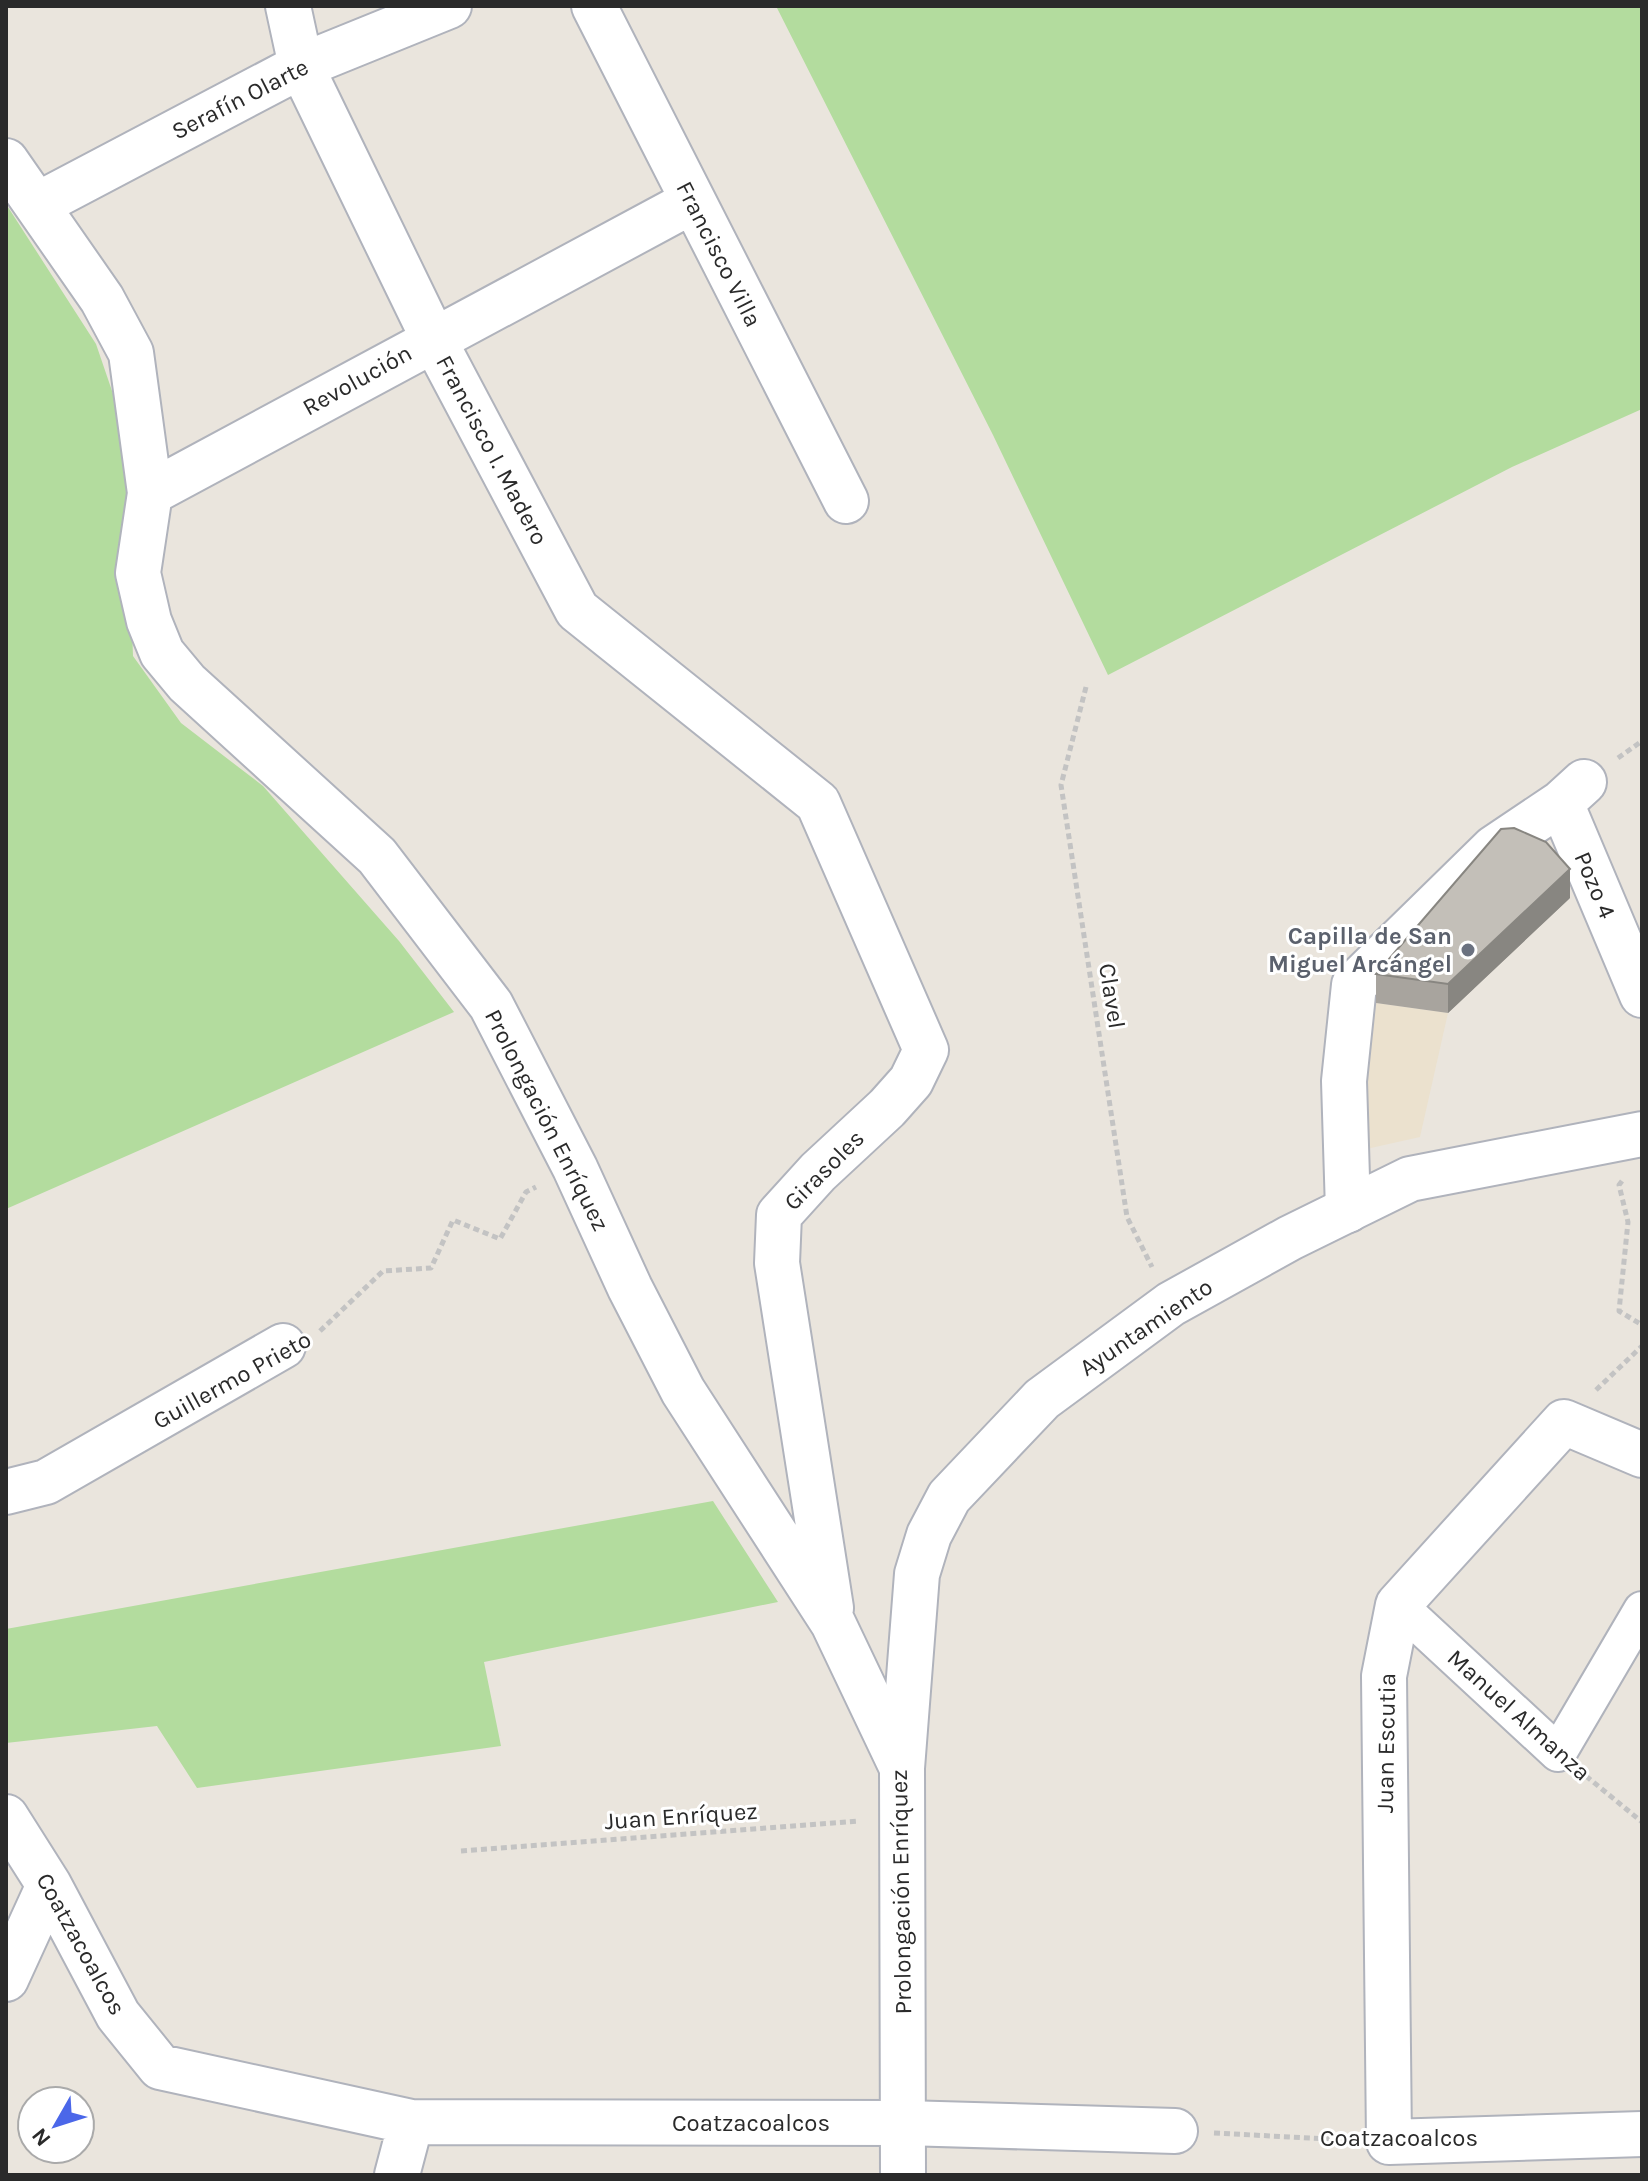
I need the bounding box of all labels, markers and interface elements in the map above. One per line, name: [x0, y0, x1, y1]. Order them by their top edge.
street label: Serafín Olarte: [167, 53, 313, 145]
street label: Francisco Villa: [670, 177, 768, 331]
street label: Revolución: [297, 339, 417, 421]
street label: Francisco I. Madero: [430, 350, 554, 550]
street label: Pozo 4: [1568, 847, 1622, 923]
place label: Capilla de San Miguel Arcángel: [1268, 922, 1452, 978]
marker: Capilla de San Miguel Arcángel: [1459, 941, 1477, 959]
street label: Clavel: [1093, 961, 1131, 1031]
street label: Prolongación Enríquez: [479, 1004, 615, 1236]
street label: Girasoles: [778, 1124, 870, 1216]
street label: Ayuntamiento: [1074, 1272, 1218, 1382]
street label: Guillermo Prieto: [148, 1325, 316, 1435]
street label: Manuel Almanza: [1442, 1644, 1596, 1786]
street label: Juan Escutia: [1371, 1673, 1401, 1813]
street label: Prolongación Enríquez: [885, 1769, 917, 2015]
street label: Juan Enríquez: [603, 1797, 759, 1835]
street label: Coatzacoalcos: [30, 1868, 132, 2020]
north arrow: [16, 2085, 96, 2165]
street label: Coatzacoalcos: [672, 2109, 830, 2137]
text: N: [26, 2123, 56, 2151]
street label: Coatzacoalcos: [1320, 2124, 1478, 2152]

